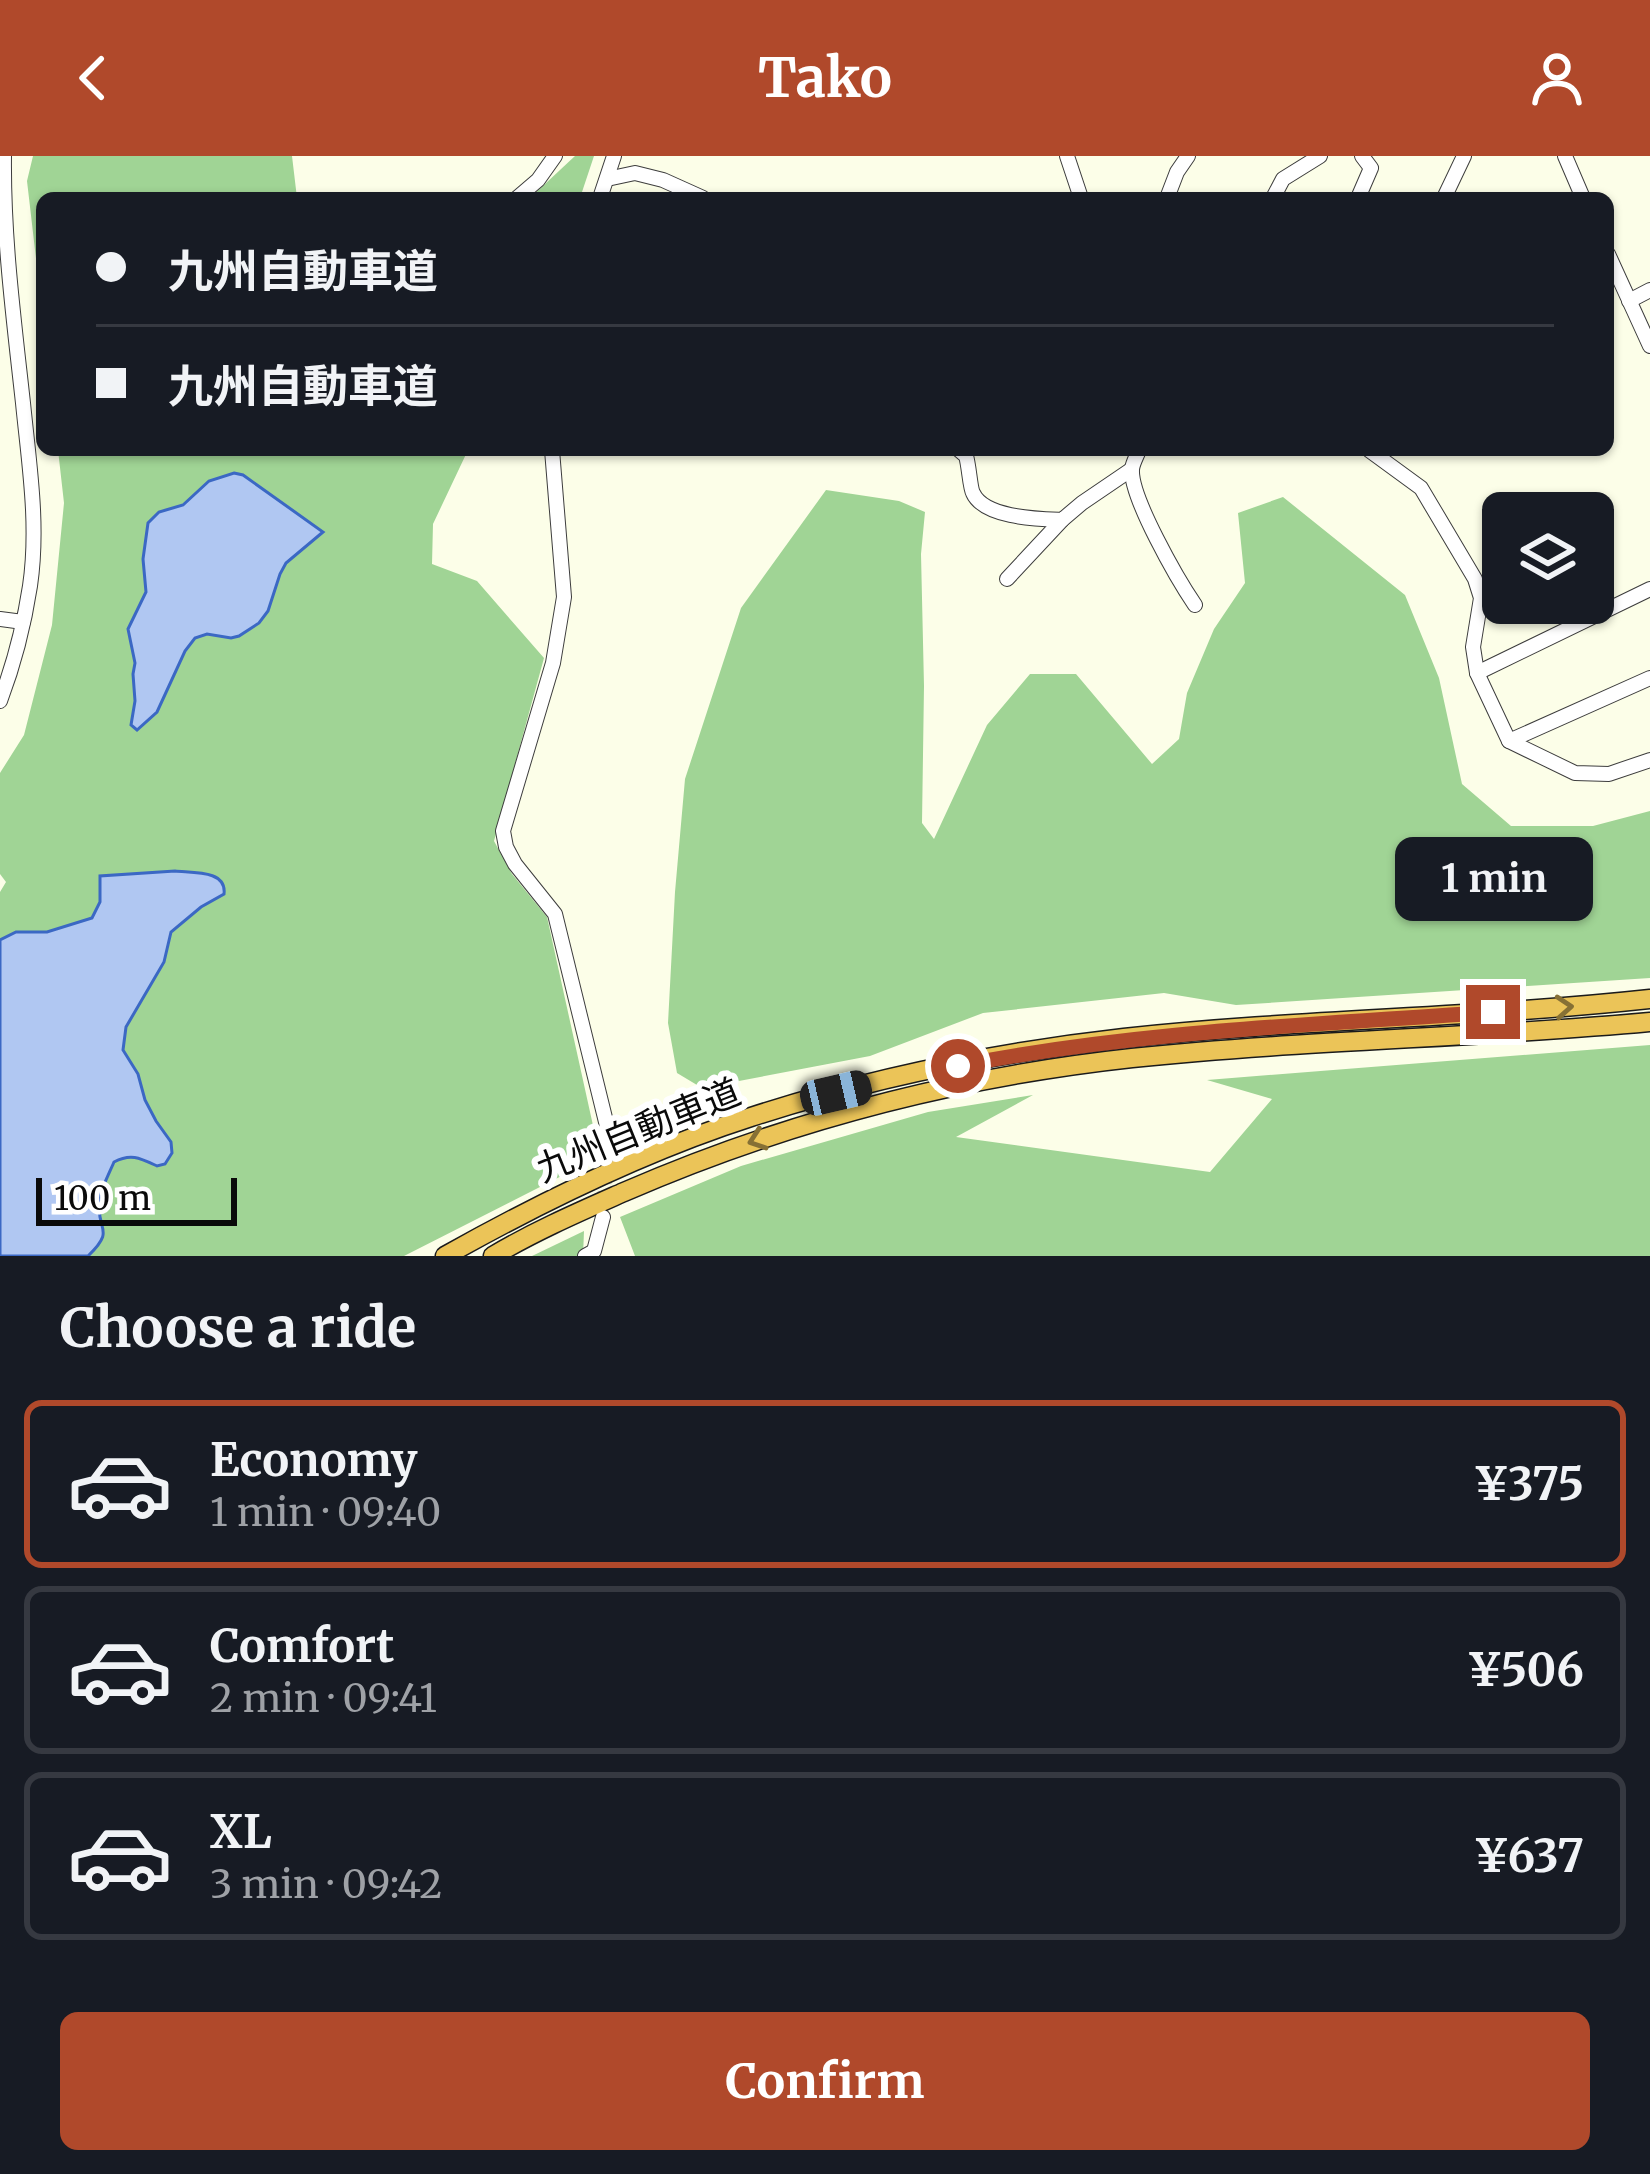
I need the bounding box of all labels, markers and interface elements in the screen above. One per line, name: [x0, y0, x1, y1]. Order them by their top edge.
text: Tako: [758, 44, 892, 112]
icon: back: [60, 45, 126, 111]
icon: person: [1524, 45, 1590, 111]
text: 九州自動車道: [168, 243, 438, 299]
text: 九州自動車道: [168, 358, 438, 414]
map controls: [1482, 492, 1614, 624]
button: layers: [1482, 492, 1614, 624]
callout: 1 min: [1394, 838, 1592, 922]
text: 1 min: [1441, 854, 1547, 903]
route end: [1466, 985, 1520, 1039]
one-way arrow: [1555, 995, 1574, 1021]
route start: [931, 1039, 985, 1093]
car: [797, 1067, 875, 1119]
street label: 九州自動車道: [530, 1069, 747, 1192]
one-way arrow: [748, 1126, 769, 1150]
scale bar: [36, 1172, 237, 1225]
text: 100 m: [54, 1178, 151, 1219]
text: Choose a ride: [60, 1294, 416, 1362]
icon: car: [66, 1430, 174, 1538]
text: Economy: [210, 1432, 418, 1488]
text: ¥375: [1473, 1456, 1584, 1512]
text: 1 min · 09:40: [210, 1488, 441, 1537]
icon: car: [66, 1616, 174, 1724]
text: Comfort: [210, 1618, 394, 1674]
text: ¥506: [1467, 1642, 1584, 1698]
text: 2 min · 09:41: [210, 1674, 437, 1723]
icon: car: [66, 1802, 174, 1910]
text: XL: [210, 1804, 272, 1860]
text: ¥637: [1474, 1828, 1584, 1884]
text: 3 min · 09:42: [210, 1860, 442, 1909]
button: Confirm: [60, 2012, 1590, 2150]

